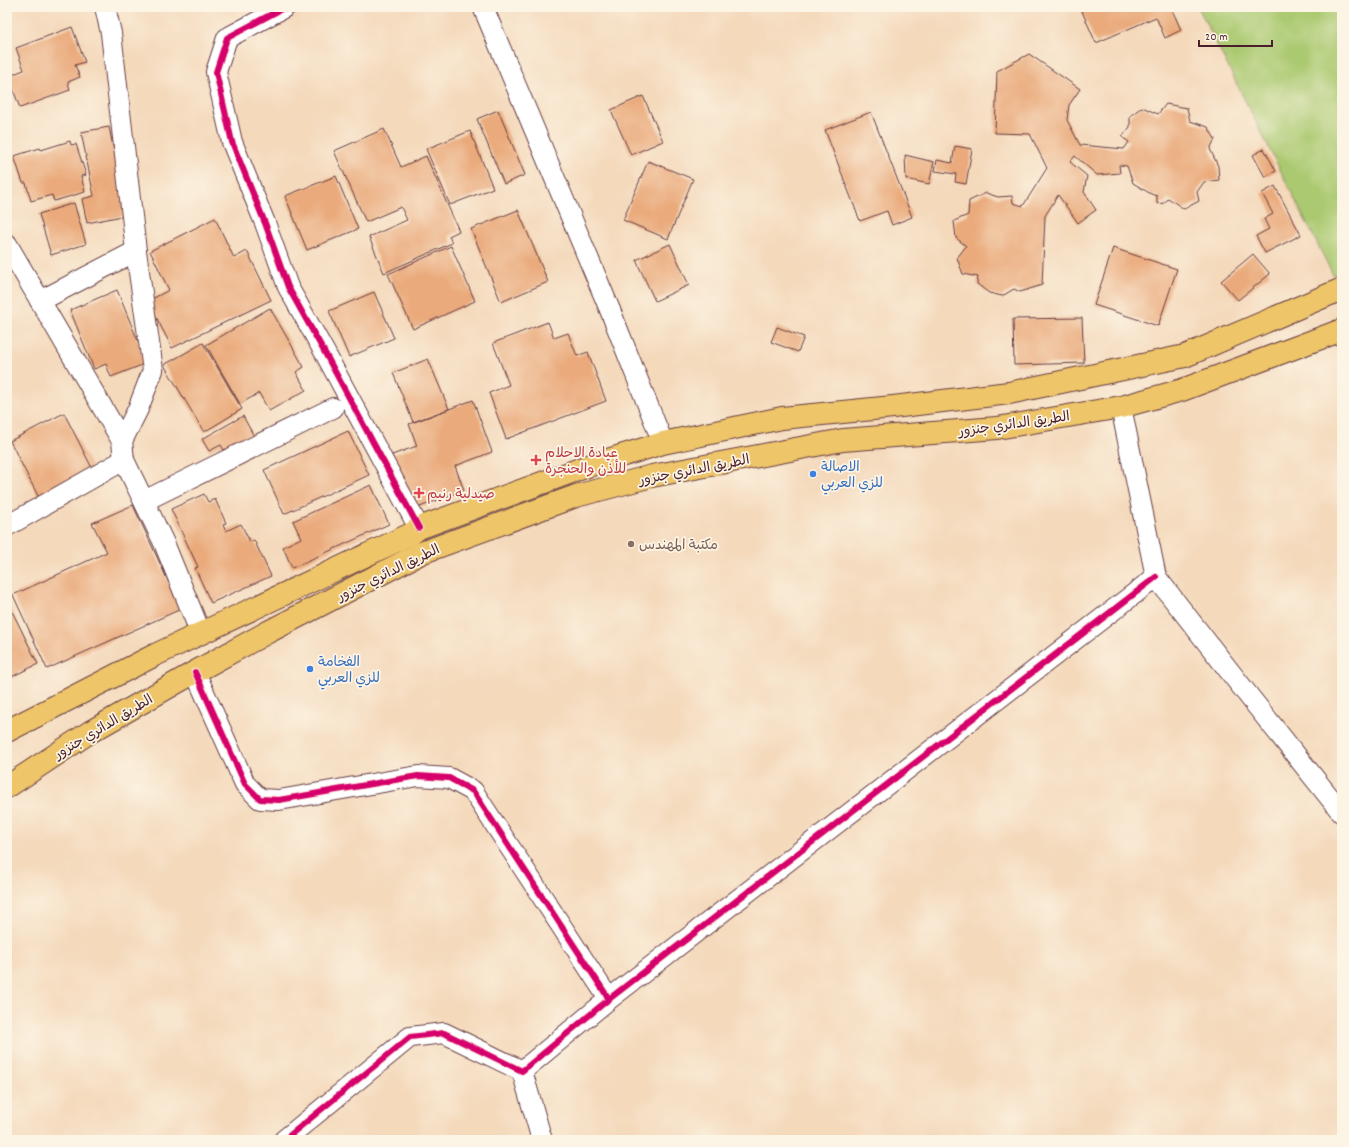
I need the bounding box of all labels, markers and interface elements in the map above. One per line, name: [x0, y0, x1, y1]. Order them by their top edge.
scale bar: [1199, 22, 1272, 48]
text: 20 m: [1205, 29, 1228, 46]
street label: الطريق الدائري جنزور: [956, 407, 1071, 443]
place label: عيادة الاحلام للأذن والحنجرة: [545, 444, 626, 480]
street label: الطريق الدائري جنزور: [636, 450, 751, 492]
marker: عيادة الاحلام للأذن والحنجرة: [530, 454, 542, 466]
place label: الاصالة للزي العربي: [821, 458, 883, 495]
marker: الاصالة للزي العربي: [808, 469, 818, 479]
place label: صيدلية رنيم: [427, 485, 495, 505]
marker: صيدلية رنيم: [414, 488, 424, 498]
place label: مكتبة المهندس: [639, 536, 718, 556]
marker: مكتبة المهندس: [626, 539, 636, 549]
street label: الطريق الدائري جنزور: [333, 540, 444, 608]
place label: الفخامة للزي العربي: [318, 653, 380, 690]
marker: الفخامة للزي العربي: [305, 664, 315, 674]
street label: الطريق الدائري جنزور: [50, 690, 157, 766]

